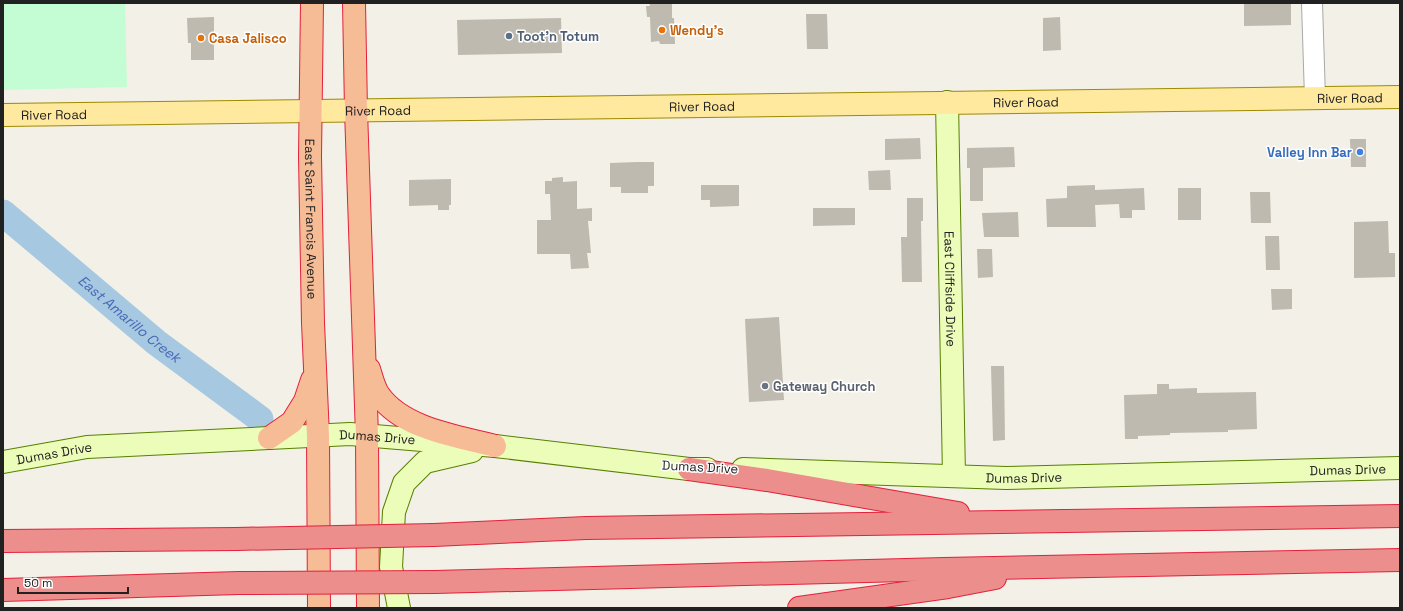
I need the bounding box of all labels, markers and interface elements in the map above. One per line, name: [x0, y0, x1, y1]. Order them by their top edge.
place label: Wendy's: [670, 22, 724, 39]
marker: Wendy's: [657, 25, 667, 35]
place label: Toot'n Totum: [517, 28, 599, 45]
place label: Casa Jalisco: [209, 30, 287, 47]
marker: Toot'n Totum: [504, 31, 514, 41]
marker: Casa Jalisco: [196, 33, 206, 43]
street label: River Road: [1317, 89, 1383, 107]
street label: River Road: [993, 93, 1059, 111]
street label: River Road: [669, 97, 735, 115]
street label: River Road: [345, 101, 411, 119]
street label: River Road: [21, 105, 87, 123]
street label: East Saint Francis Avenue: [301, 139, 321, 299]
place label: Valley Inn Bar: [1267, 144, 1352, 161]
marker: Valley Inn Bar: [1355, 147, 1365, 157]
street label: East Cliffside Drive: [941, 231, 960, 347]
water label: East Amarillo Creek: [74, 271, 186, 367]
place label: Gateway Church: [773, 378, 875, 395]
marker: Gateway Church: [760, 381, 770, 391]
street label: Dumas Drive: [339, 425, 416, 448]
street label: Dumas Drive: [15, 438, 92, 468]
street label: Dumas Drive: [661, 457, 739, 477]
street label: Dumas Drive: [1309, 460, 1386, 479]
street label: Dumas Drive: [985, 468, 1062, 487]
scale bar: [18, 569, 128, 595]
text: 50 m: [24, 575, 52, 591]

